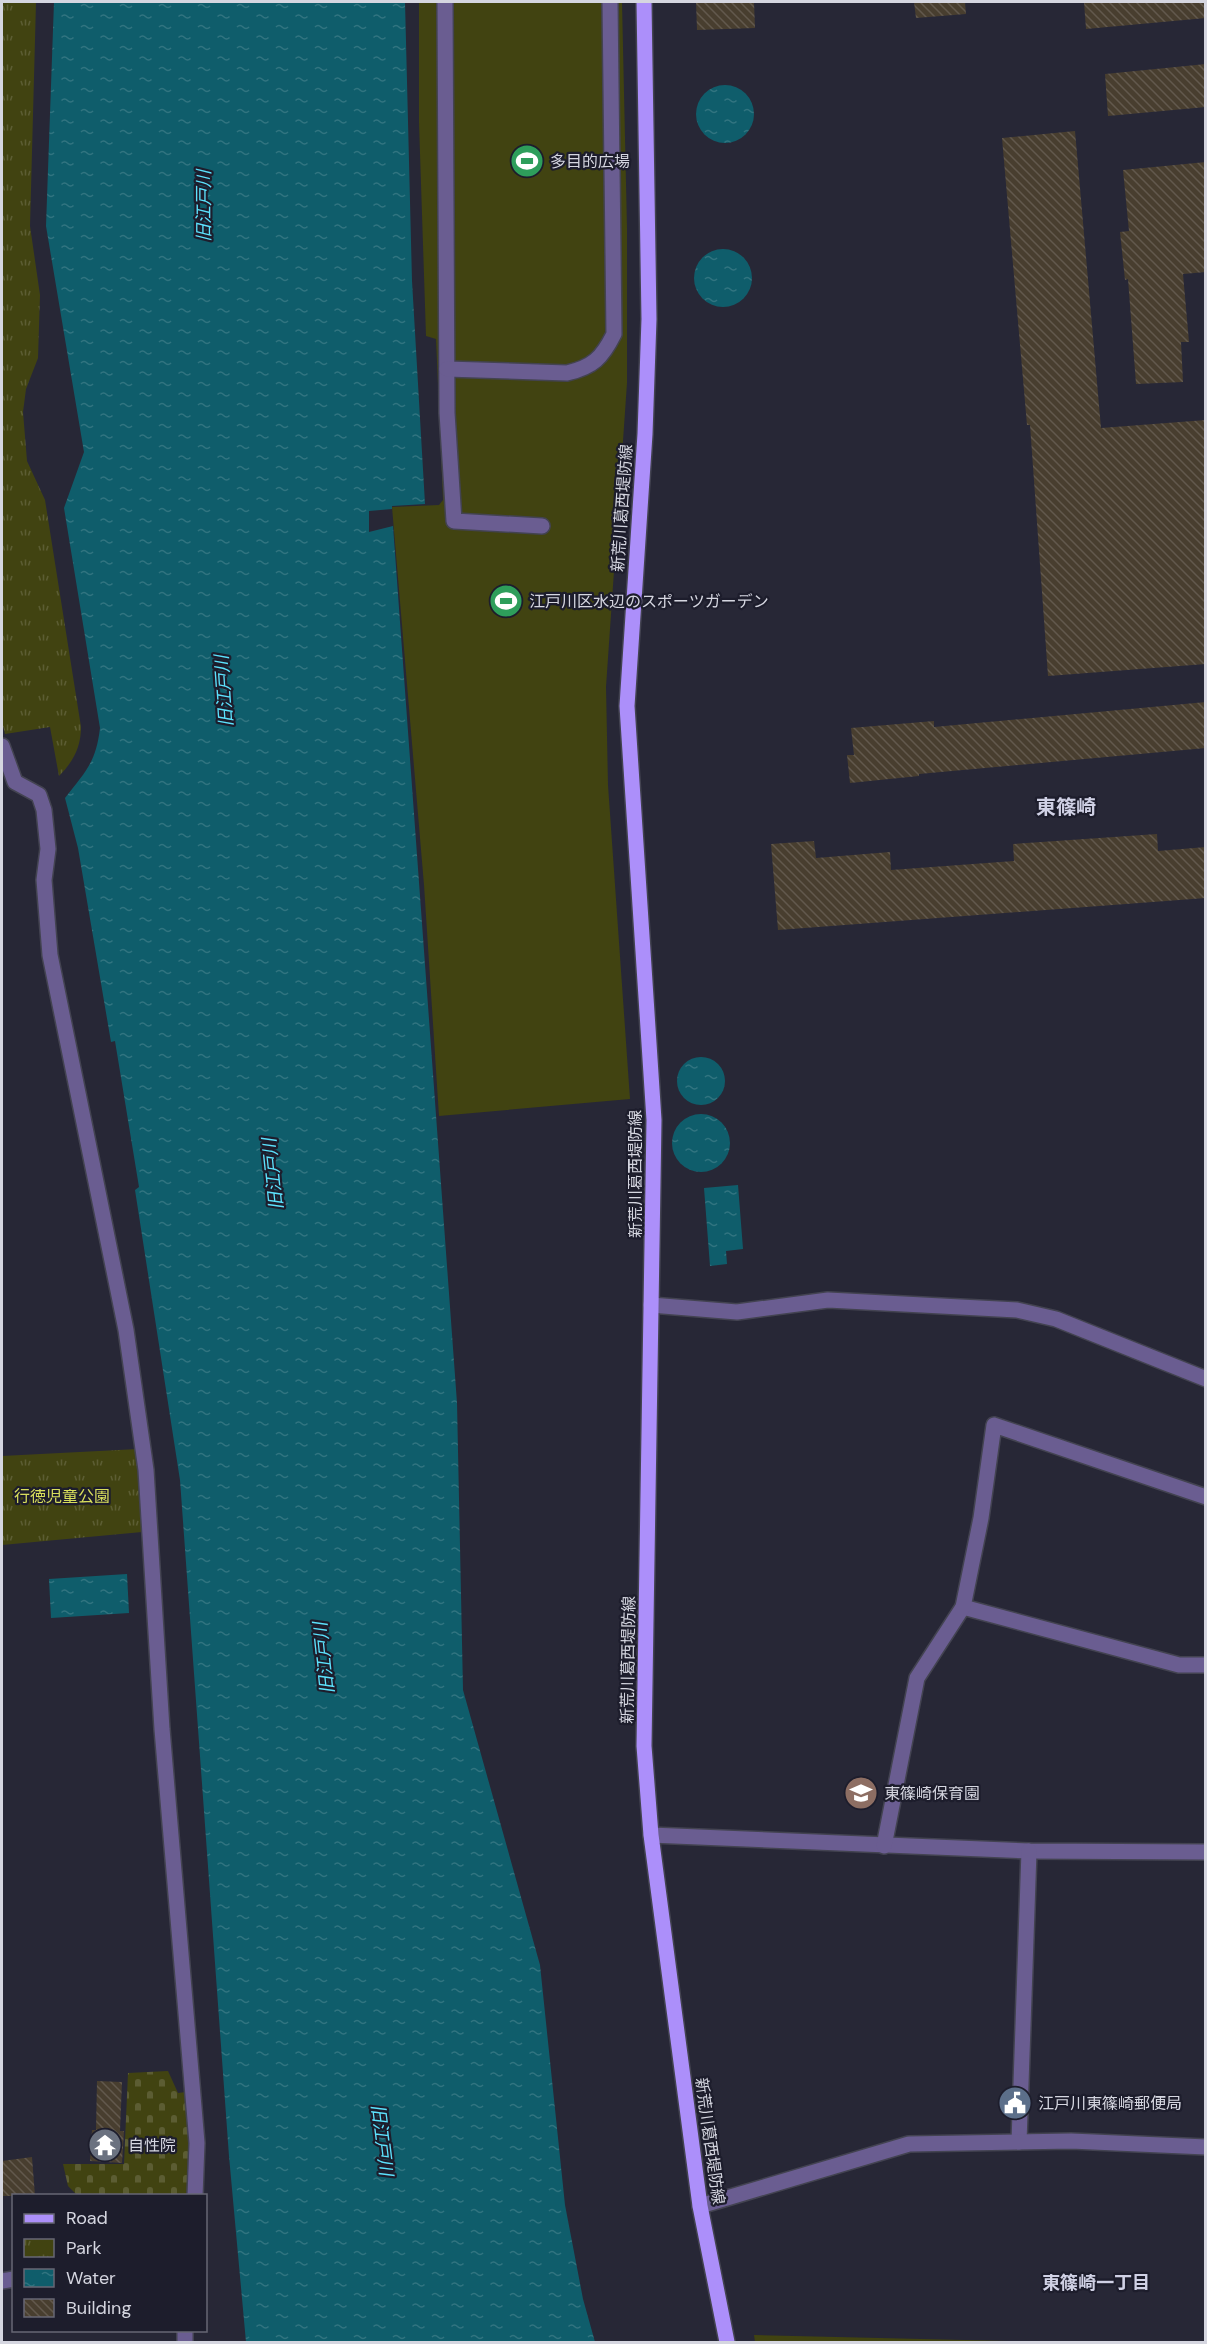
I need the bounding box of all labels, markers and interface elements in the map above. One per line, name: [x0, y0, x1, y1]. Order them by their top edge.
sports icon: 多目的広場: [509, 143, 545, 179]
place label: 多目的広場: [550, 151, 630, 172]
water label: 旧江戸川: [192, 168, 216, 242]
street label: 新荒川葛西堤防線: [607, 443, 637, 573]
sports icon: 江戸川区水辺のスポーツガーデン: [488, 583, 524, 619]
place label: 江戸川区水辺のスポーツガーデン: [529, 591, 769, 612]
water label: 旧江戸川: [209, 652, 238, 728]
district label: 東篠崎: [1036, 794, 1096, 820]
street label: 新荒川葛西堤防線: [625, 1110, 646, 1238]
water label: 旧江戸川: [257, 1135, 289, 1211]
park label: 行徳児童公園: [14, 1486, 110, 1507]
street label: 新荒川葛西堤防線: [616, 1596, 640, 1724]
water label: 旧江戸川: [308, 1619, 340, 1695]
school or university icon: 東篠崎保育園: [843, 1775, 879, 1811]
place label: 東篠崎保育園: [884, 1783, 980, 1804]
street label: 新荒川葛西堤防線: [691, 2076, 729, 2206]
public building icon: 江戸川東篠崎郵便局: [997, 2085, 1033, 2121]
place label: 江戸川東篠崎郵便局: [1038, 2093, 1182, 2114]
water label: 旧江戸川: [366, 2103, 399, 2179]
temple icon: 自性院: [87, 2127, 123, 2163]
place label: 自性院: [128, 2135, 176, 2156]
legend: [12, 2194, 207, 2332]
text: Road: [66, 2206, 108, 2230]
text: Park: [66, 2236, 102, 2260]
text: Water: [66, 2266, 116, 2290]
district label: 東篠崎一丁目: [1042, 2271, 1150, 2295]
text: Building: [66, 2296, 131, 2320]

